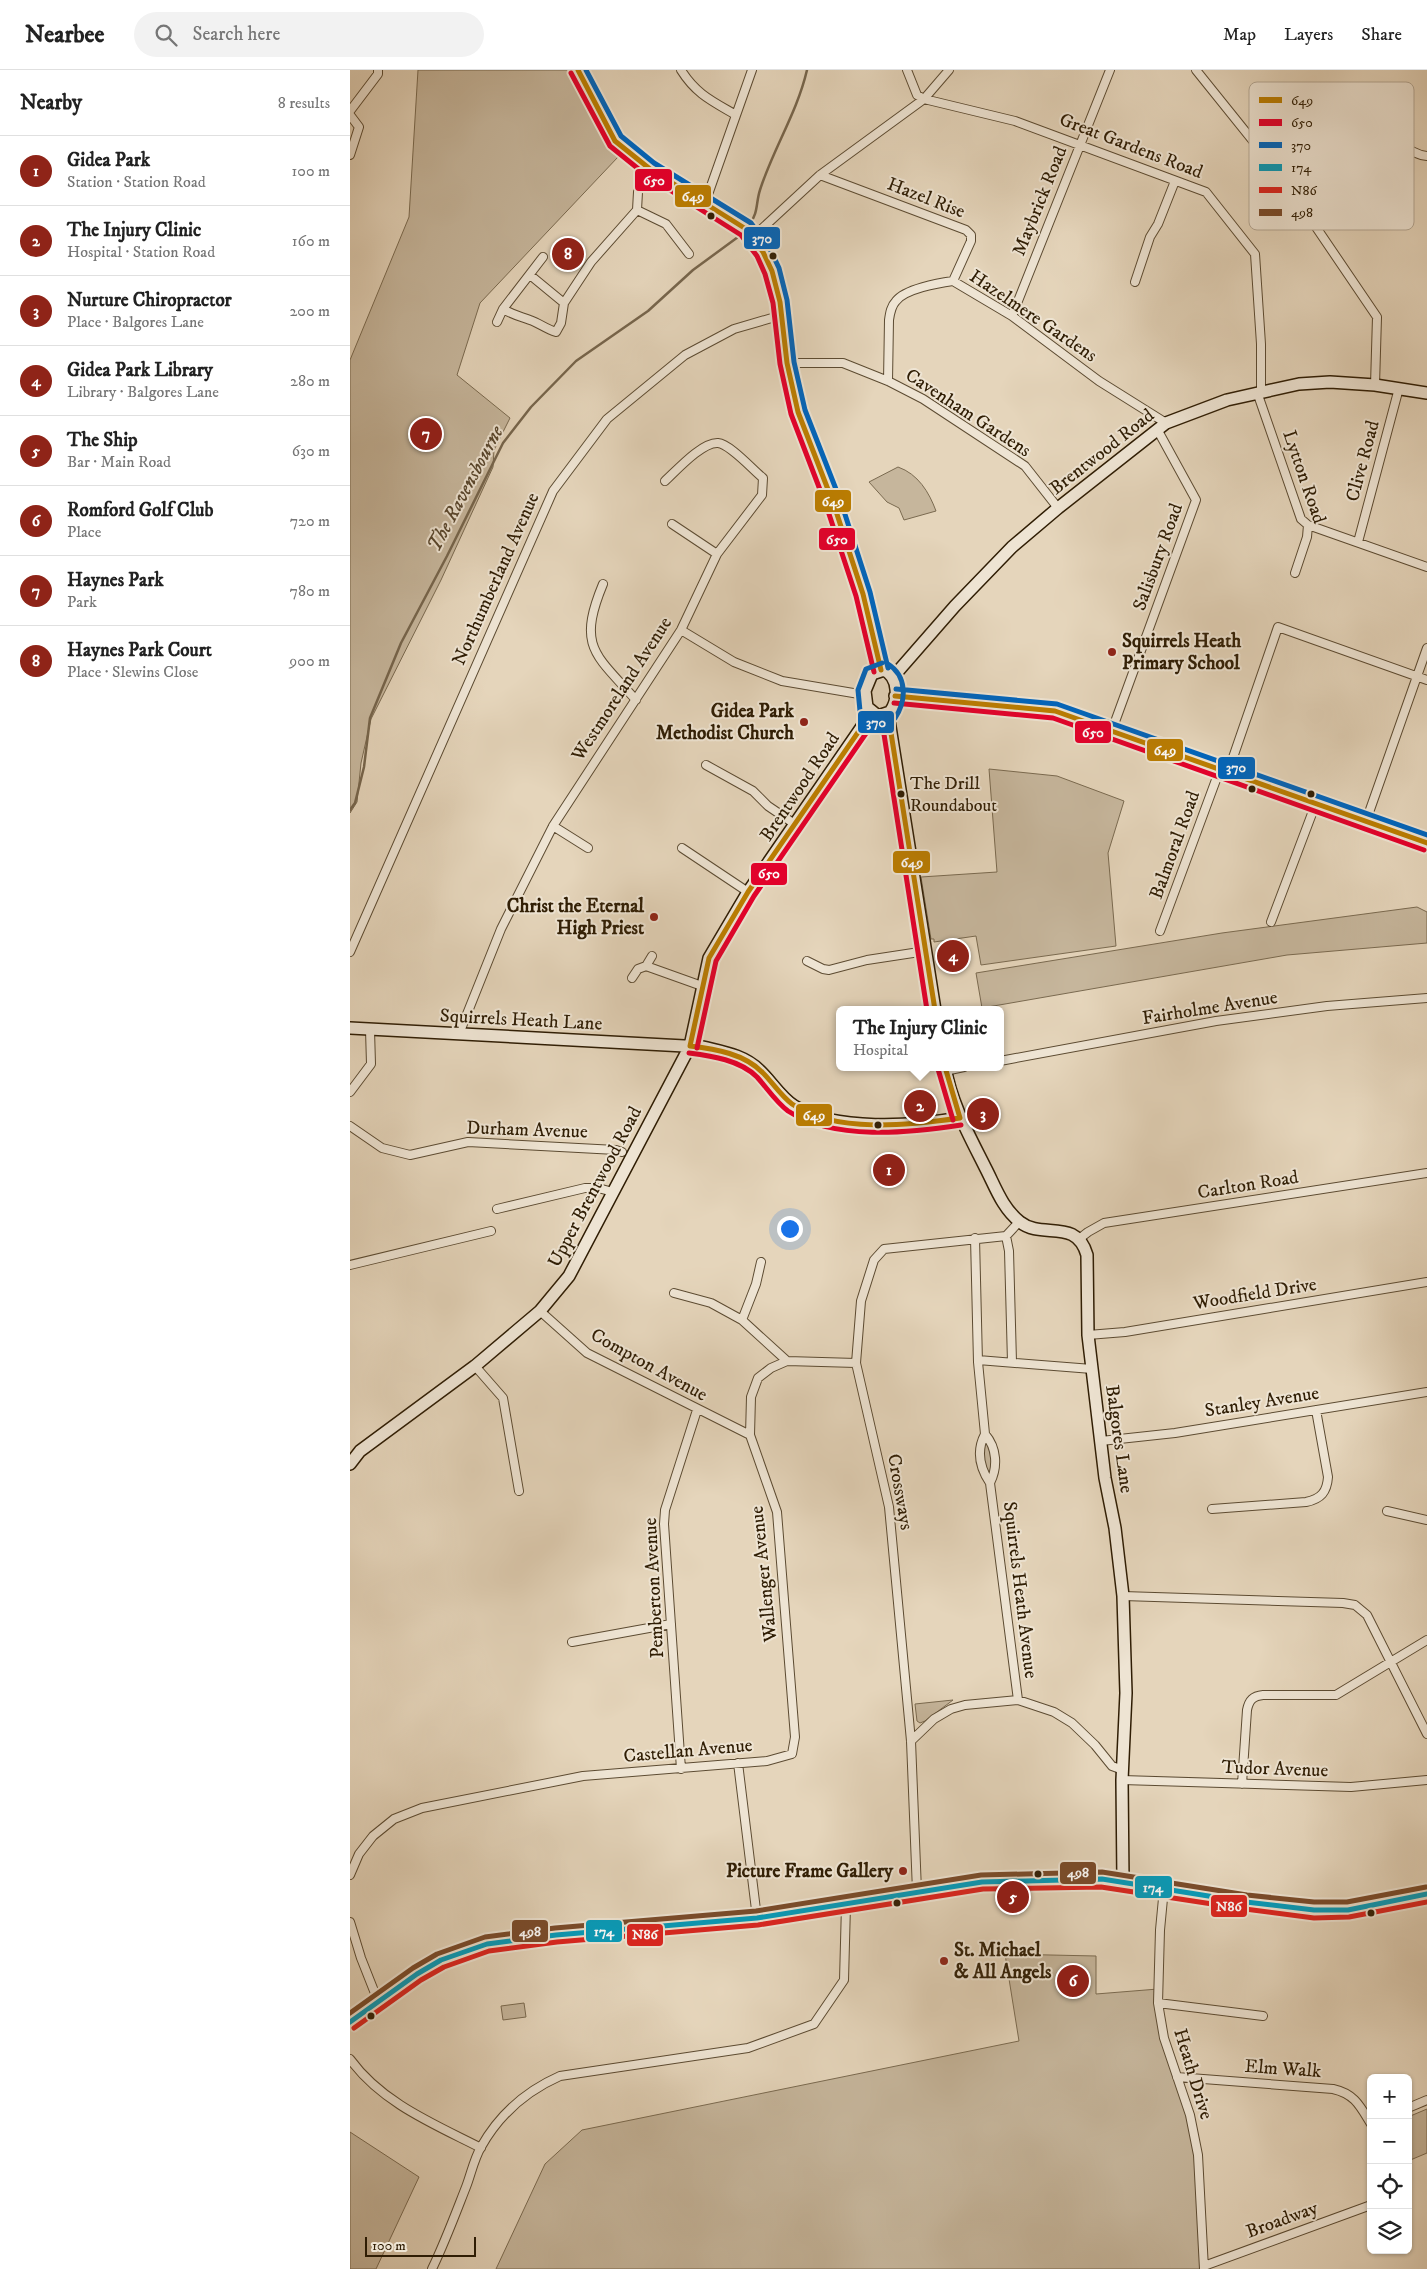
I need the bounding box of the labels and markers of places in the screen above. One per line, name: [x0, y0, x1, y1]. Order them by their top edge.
unlabelled marker: [706, 211, 716, 221]
pin: 8: [552, 235, 584, 273]
unlabelled marker: [768, 251, 778, 261]
pin: 7: [410, 415, 442, 453]
place label: Squirrels Heath Primary School: [1122, 630, 1242, 675]
marker: Squirrels Heath Primary School: [1106, 646, 1118, 658]
place label: Gidea Park Methodist Church: [656, 700, 795, 745]
marker: Gidea Park Methodist Church: [798, 716, 810, 728]
place label: The Drill Roundabout: [910, 773, 997, 817]
unlabelled marker: [1247, 784, 1257, 794]
marker: The Drill Roundabout: [896, 789, 906, 799]
unlabelled marker: [1306, 789, 1316, 799]
place label: Christ the Eternal High Priest: [507, 895, 645, 940]
marker: Christ the Eternal High Priest: [648, 911, 660, 923]
pin: 4: [937, 937, 969, 975]
pin: 2: [904, 1087, 936, 1125]
pin: 3: [967, 1095, 999, 1133]
unlabelled marker: [873, 1120, 883, 1130]
pin: 1: [873, 1151, 905, 1189]
place label: Picture Frame Gallery: [726, 1860, 894, 1883]
marker: Picture Frame Gallery: [897, 1865, 909, 1877]
unlabelled marker: [1033, 1869, 1043, 1879]
pin: 5: [997, 1878, 1029, 1916]
unlabelled marker: [892, 1898, 902, 1908]
unlabelled marker: [1366, 1908, 1376, 1918]
place label: St. Michael & All Angels: [954, 1939, 1052, 1984]
marker: St. Michael & All Angels: [938, 1955, 950, 1967]
pin: 6: [1057, 1962, 1089, 2000]
unlabelled marker: [366, 2011, 376, 2021]

